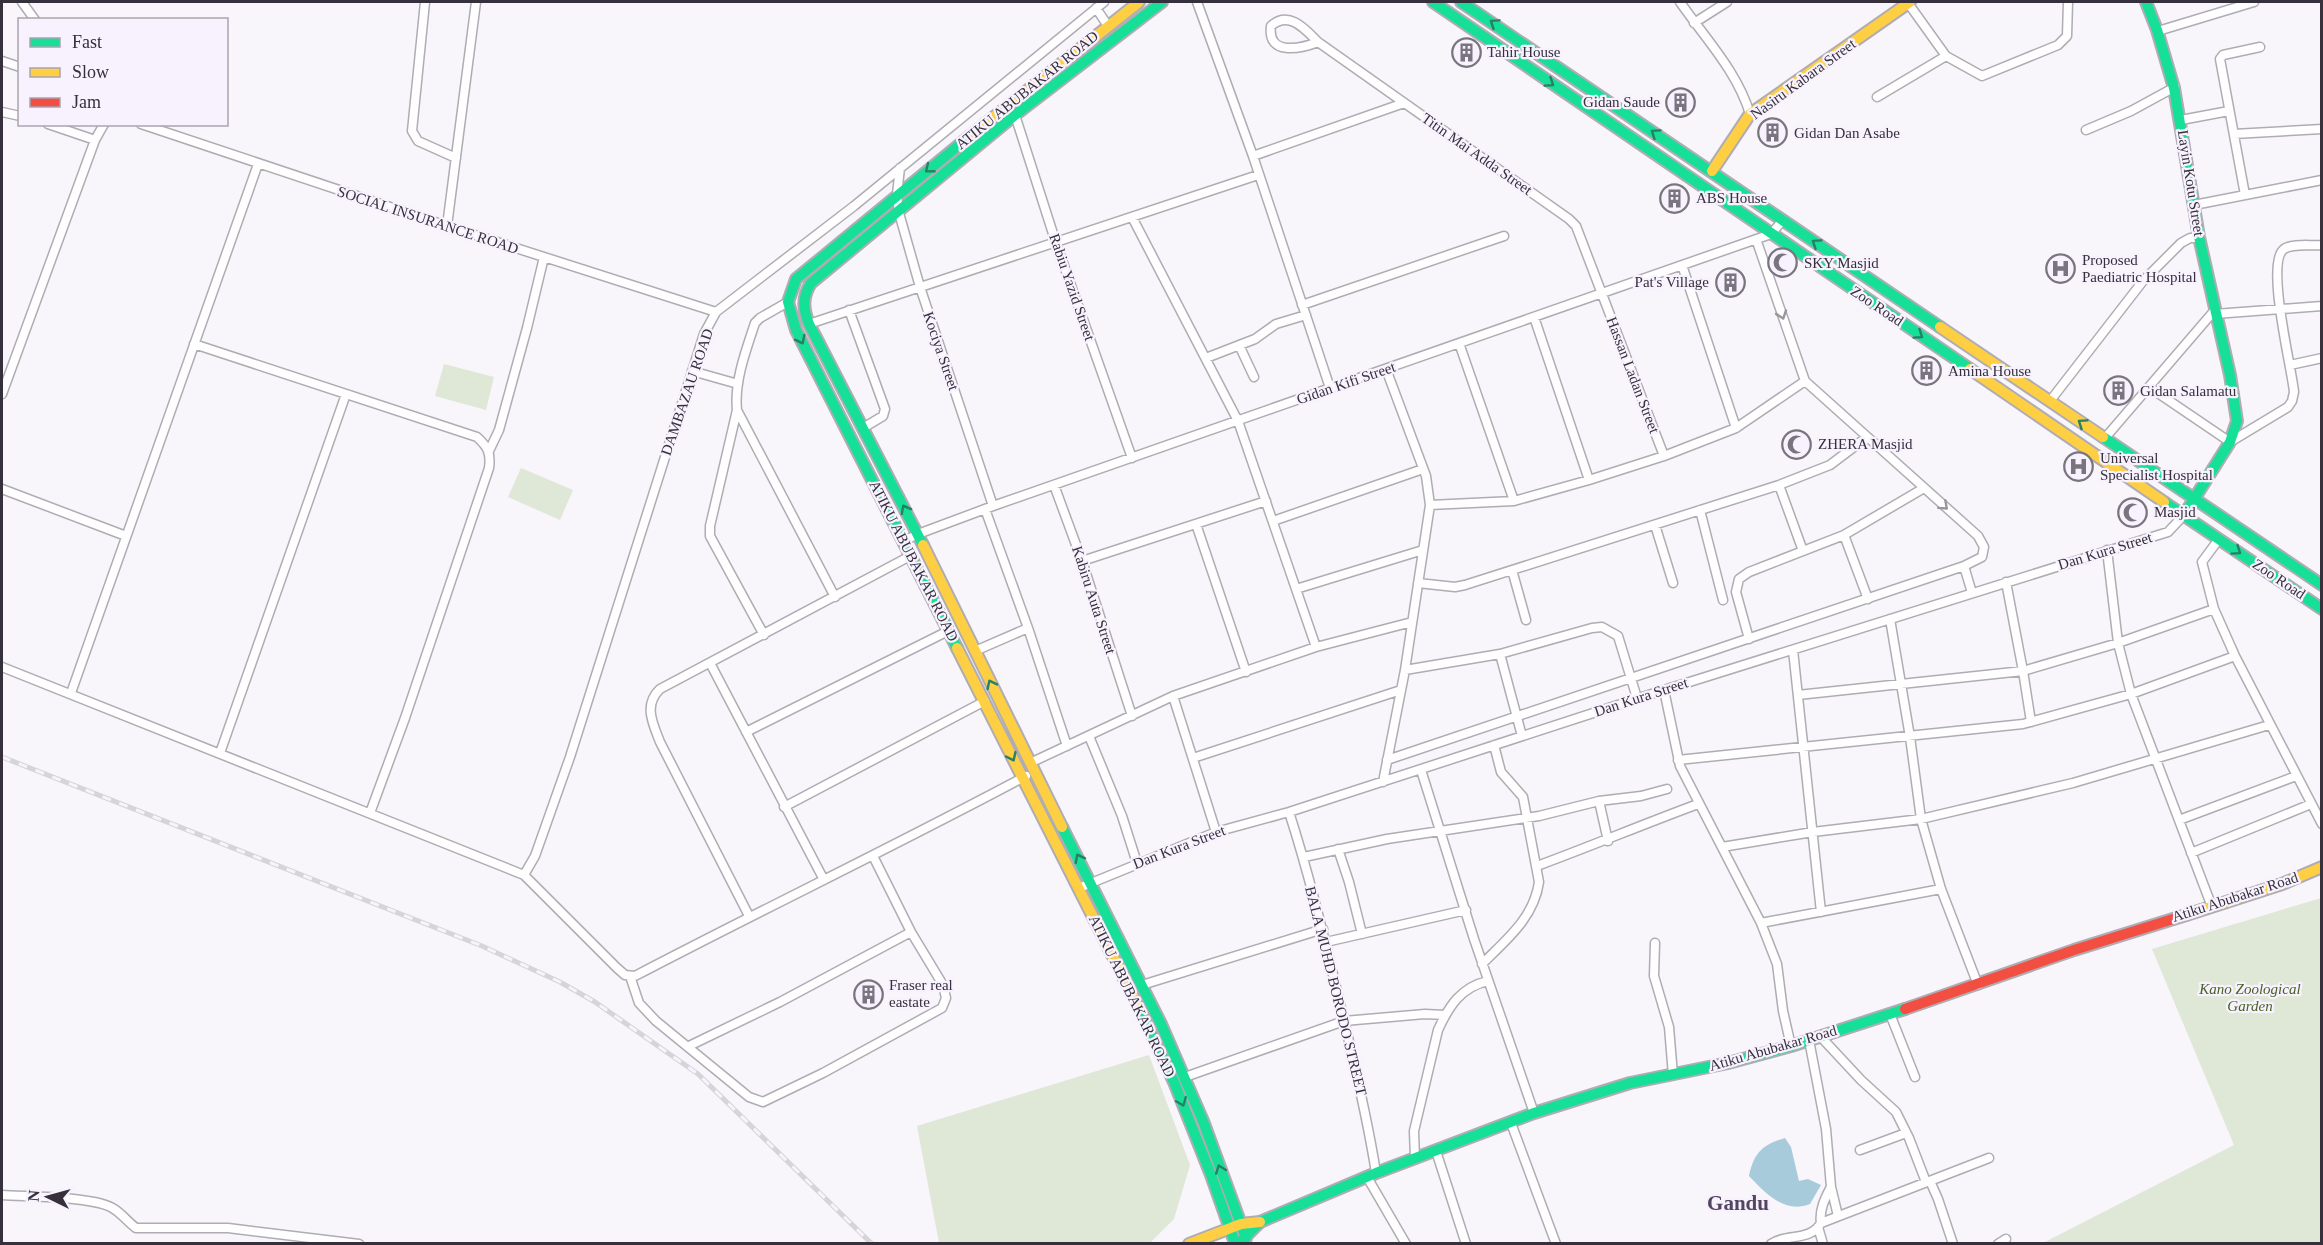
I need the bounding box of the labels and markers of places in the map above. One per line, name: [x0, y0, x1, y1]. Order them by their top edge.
building icon: Tahir House: [1450, 36, 1482, 68]
place label: Tahir House: [1487, 44, 1561, 60]
building icon: Gidan Saude: [1665, 86, 1697, 118]
place label: Gidan Saude: [1583, 94, 1660, 110]
building icon: Gidan Dan Asabe: [1757, 117, 1789, 149]
place label: Gidan Dan Asabe: [1794, 125, 1900, 141]
building icon: ABS House: [1659, 182, 1691, 214]
place label: ABS House: [1696, 190, 1768, 206]
mosque icon: SKY Masjid: [1767, 247, 1799, 279]
place label: Proposed Paediatric Hospital: [2082, 252, 2197, 285]
hospital icon: Proposed Paediatric Hospital: [2045, 253, 2077, 285]
place label: SKY Masjid: [1804, 255, 1879, 271]
building icon: Pat's Village: [1714, 266, 1746, 298]
place label: Pat's Village: [1635, 274, 1709, 290]
building icon: Amina House: [1911, 355, 1943, 387]
place label: Amina House: [1948, 363, 2031, 379]
building icon: Gidan Salamatu: [2103, 375, 2135, 407]
place label: Gidan Salamatu: [2140, 383, 2237, 399]
mosque icon: ZHERA Masjid: [1781, 428, 1813, 460]
place label: ZHERA Masjid: [1818, 436, 1913, 452]
place label: Universal Specialist Hospital: [2100, 450, 2213, 483]
hospital icon: Universal Specialist Hospital: [2063, 451, 2095, 483]
mosque icon: Masjid: [2117, 496, 2149, 528]
place label: Masjid: [2154, 504, 2196, 520]
place label: Fraser real eastate: [889, 977, 953, 1010]
building icon: Fraser real eastate: [852, 978, 884, 1010]

